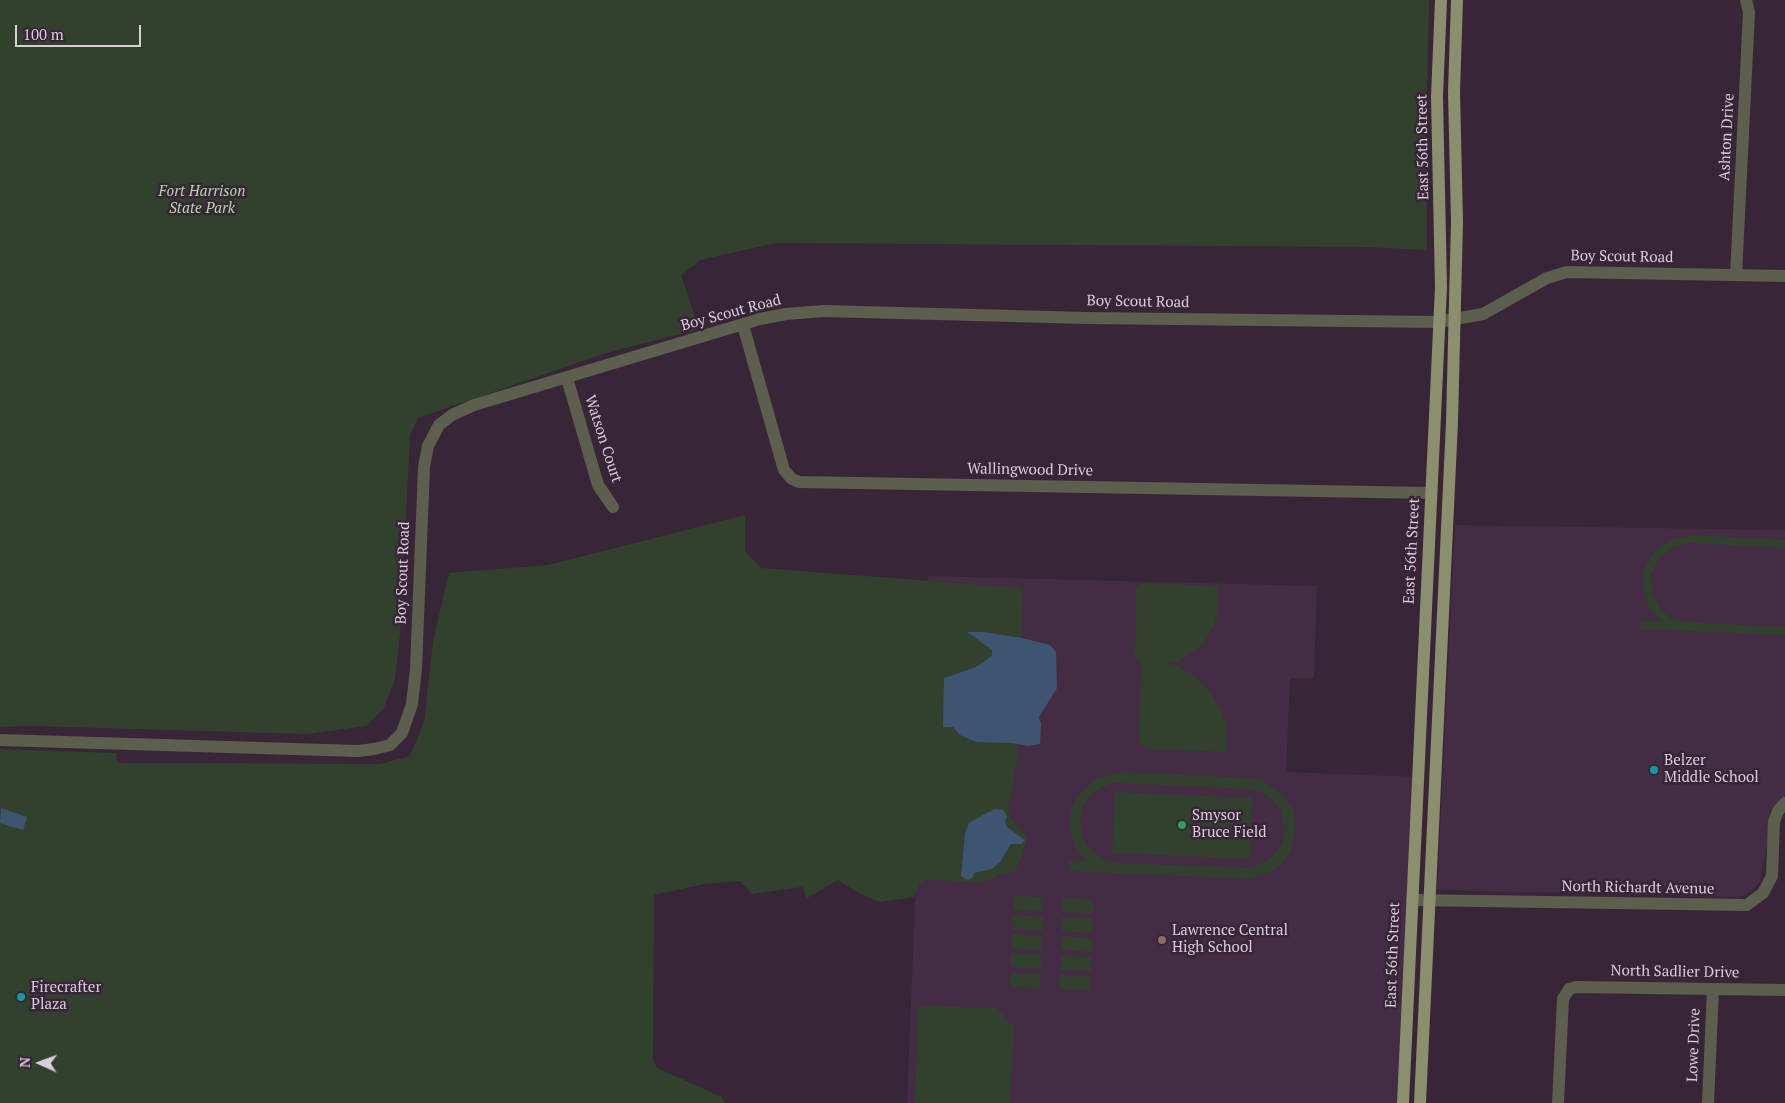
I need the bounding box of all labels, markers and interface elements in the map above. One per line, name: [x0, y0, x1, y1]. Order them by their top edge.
scale bar: [18, 15, 144, 47]
text: 100 m: [23, 24, 64, 44]
street label: Ashton Drive: [1716, 93, 1738, 181]
street label: East 56th Street: [1413, 94, 1433, 200]
park label: Fort Harrison State Park: [159, 183, 245, 218]
street label: Boy Scout Road: [1570, 247, 1674, 267]
street label: Boy Scout Road: [679, 291, 783, 335]
street label: Boy Scout Road: [1086, 292, 1190, 312]
street label: Watson Court: [580, 393, 626, 485]
street label: Wallingwood Drive: [967, 460, 1093, 480]
street label: East 56th Street: [1400, 498, 1424, 604]
street label: Boy Scout Road: [392, 521, 414, 625]
place label: Belzer Middle School: [1664, 752, 1759, 787]
marker: Belzer Middle School: [1648, 764, 1660, 776]
place label: Smysor Bruce Field: [1192, 807, 1267, 842]
marker: Smysor Bruce Field: [1176, 819, 1188, 831]
street label: North Richardt Avenue: [1561, 878, 1715, 898]
street label: East 56th Street: [1382, 902, 1404, 1008]
place label: Lawrence Central High School: [1172, 922, 1288, 957]
marker: Lawrence Central High School: [1156, 934, 1168, 946]
street label: North Sadlier Drive: [1610, 962, 1740, 982]
place label: Firecrafter Plaza: [31, 979, 101, 1014]
marker: Firecrafter Plaza: [15, 991, 27, 1003]
street label: Lowe Drive: [1684, 1008, 1704, 1082]
north arrow: [15, 1038, 65, 1088]
text: N: [15, 1057, 34, 1068]

